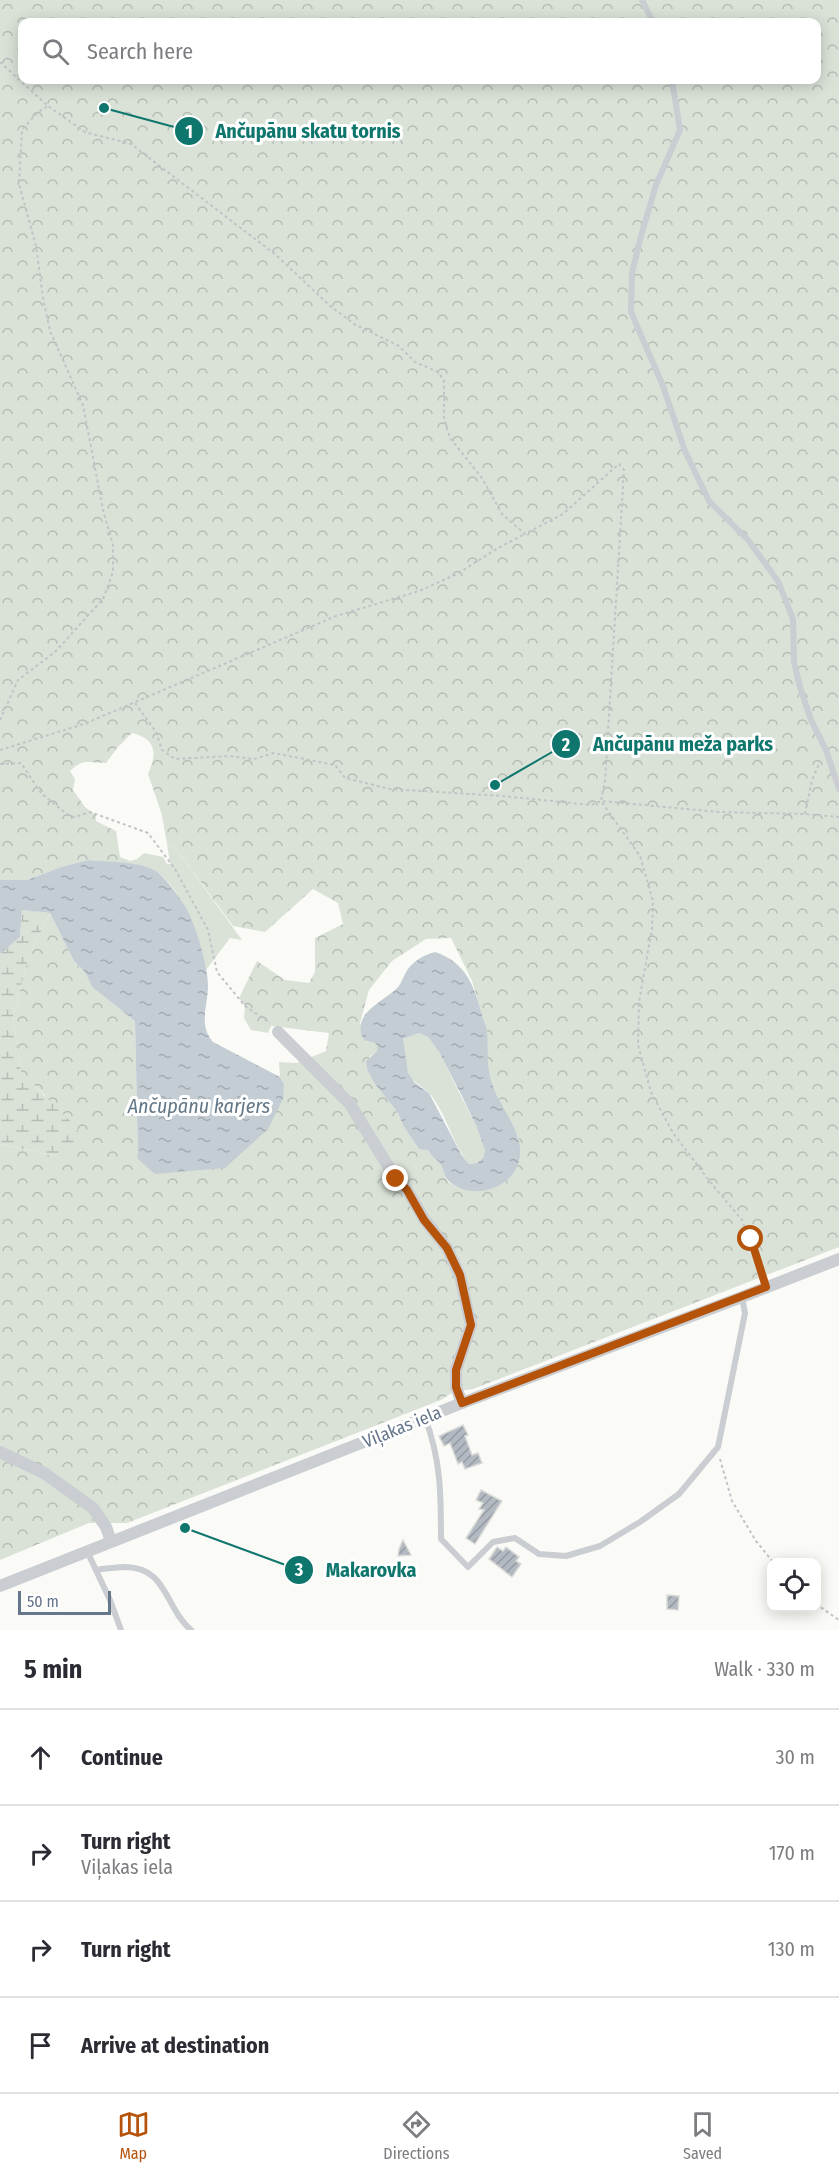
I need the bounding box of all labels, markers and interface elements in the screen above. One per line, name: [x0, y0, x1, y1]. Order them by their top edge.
search box: [18, 18, 821, 84]
icon: search: [39, 35, 72, 68]
text: Search here: [87, 38, 193, 65]
callout: Ančupānu skatu tornis: [174, 112, 413, 150]
text: Ančupānu skatu tornis: [214, 119, 401, 143]
text: 1: [185, 121, 193, 143]
callout: Ančupānu meža parks: [551, 725, 785, 763]
text: Ančupānu meža parks: [592, 732, 773, 756]
text: 2: [561, 734, 570, 756]
water label: Ančupānu karjers: [127, 1094, 271, 1118]
route end: [382, 1165, 408, 1191]
route start: [737, 1225, 763, 1251]
street label: Viļakas iela: [359, 1401, 445, 1453]
callout: Makarovka: [284, 1551, 429, 1589]
text: Makarovka: [326, 1558, 416, 1582]
map controls: [767, 1558, 821, 1612]
button: locate: [767, 1558, 821, 1612]
text: 3: [294, 1559, 304, 1581]
scale bar: [18, 1588, 111, 1616]
text: 50 m: [27, 1592, 59, 1611]
text: 5 min: [24, 1654, 82, 1685]
text: Walk · 330 m: [714, 1657, 815, 1681]
icon: ahead: [24, 1741, 57, 1774]
text: Continue: [81, 1744, 163, 1771]
text: 30 m: [775, 1745, 815, 1769]
text: Turn right: [81, 1828, 170, 1855]
icon: right: [24, 1837, 57, 1870]
text: 170 m: [769, 1841, 815, 1865]
text: Viļakas iela: [81, 1855, 173, 1879]
icon: right: [24, 1933, 57, 1966]
text: Turn right: [81, 1936, 170, 1963]
text: 130 m: [768, 1937, 815, 1961]
icon: arrive: [24, 2029, 57, 2062]
text: Arrive at destination: [81, 2032, 269, 2059]
tab: Map: [117, 2108, 150, 2163]
tab: Directions: [383, 2108, 450, 2163]
tab: Saved: [683, 2108, 722, 2163]

